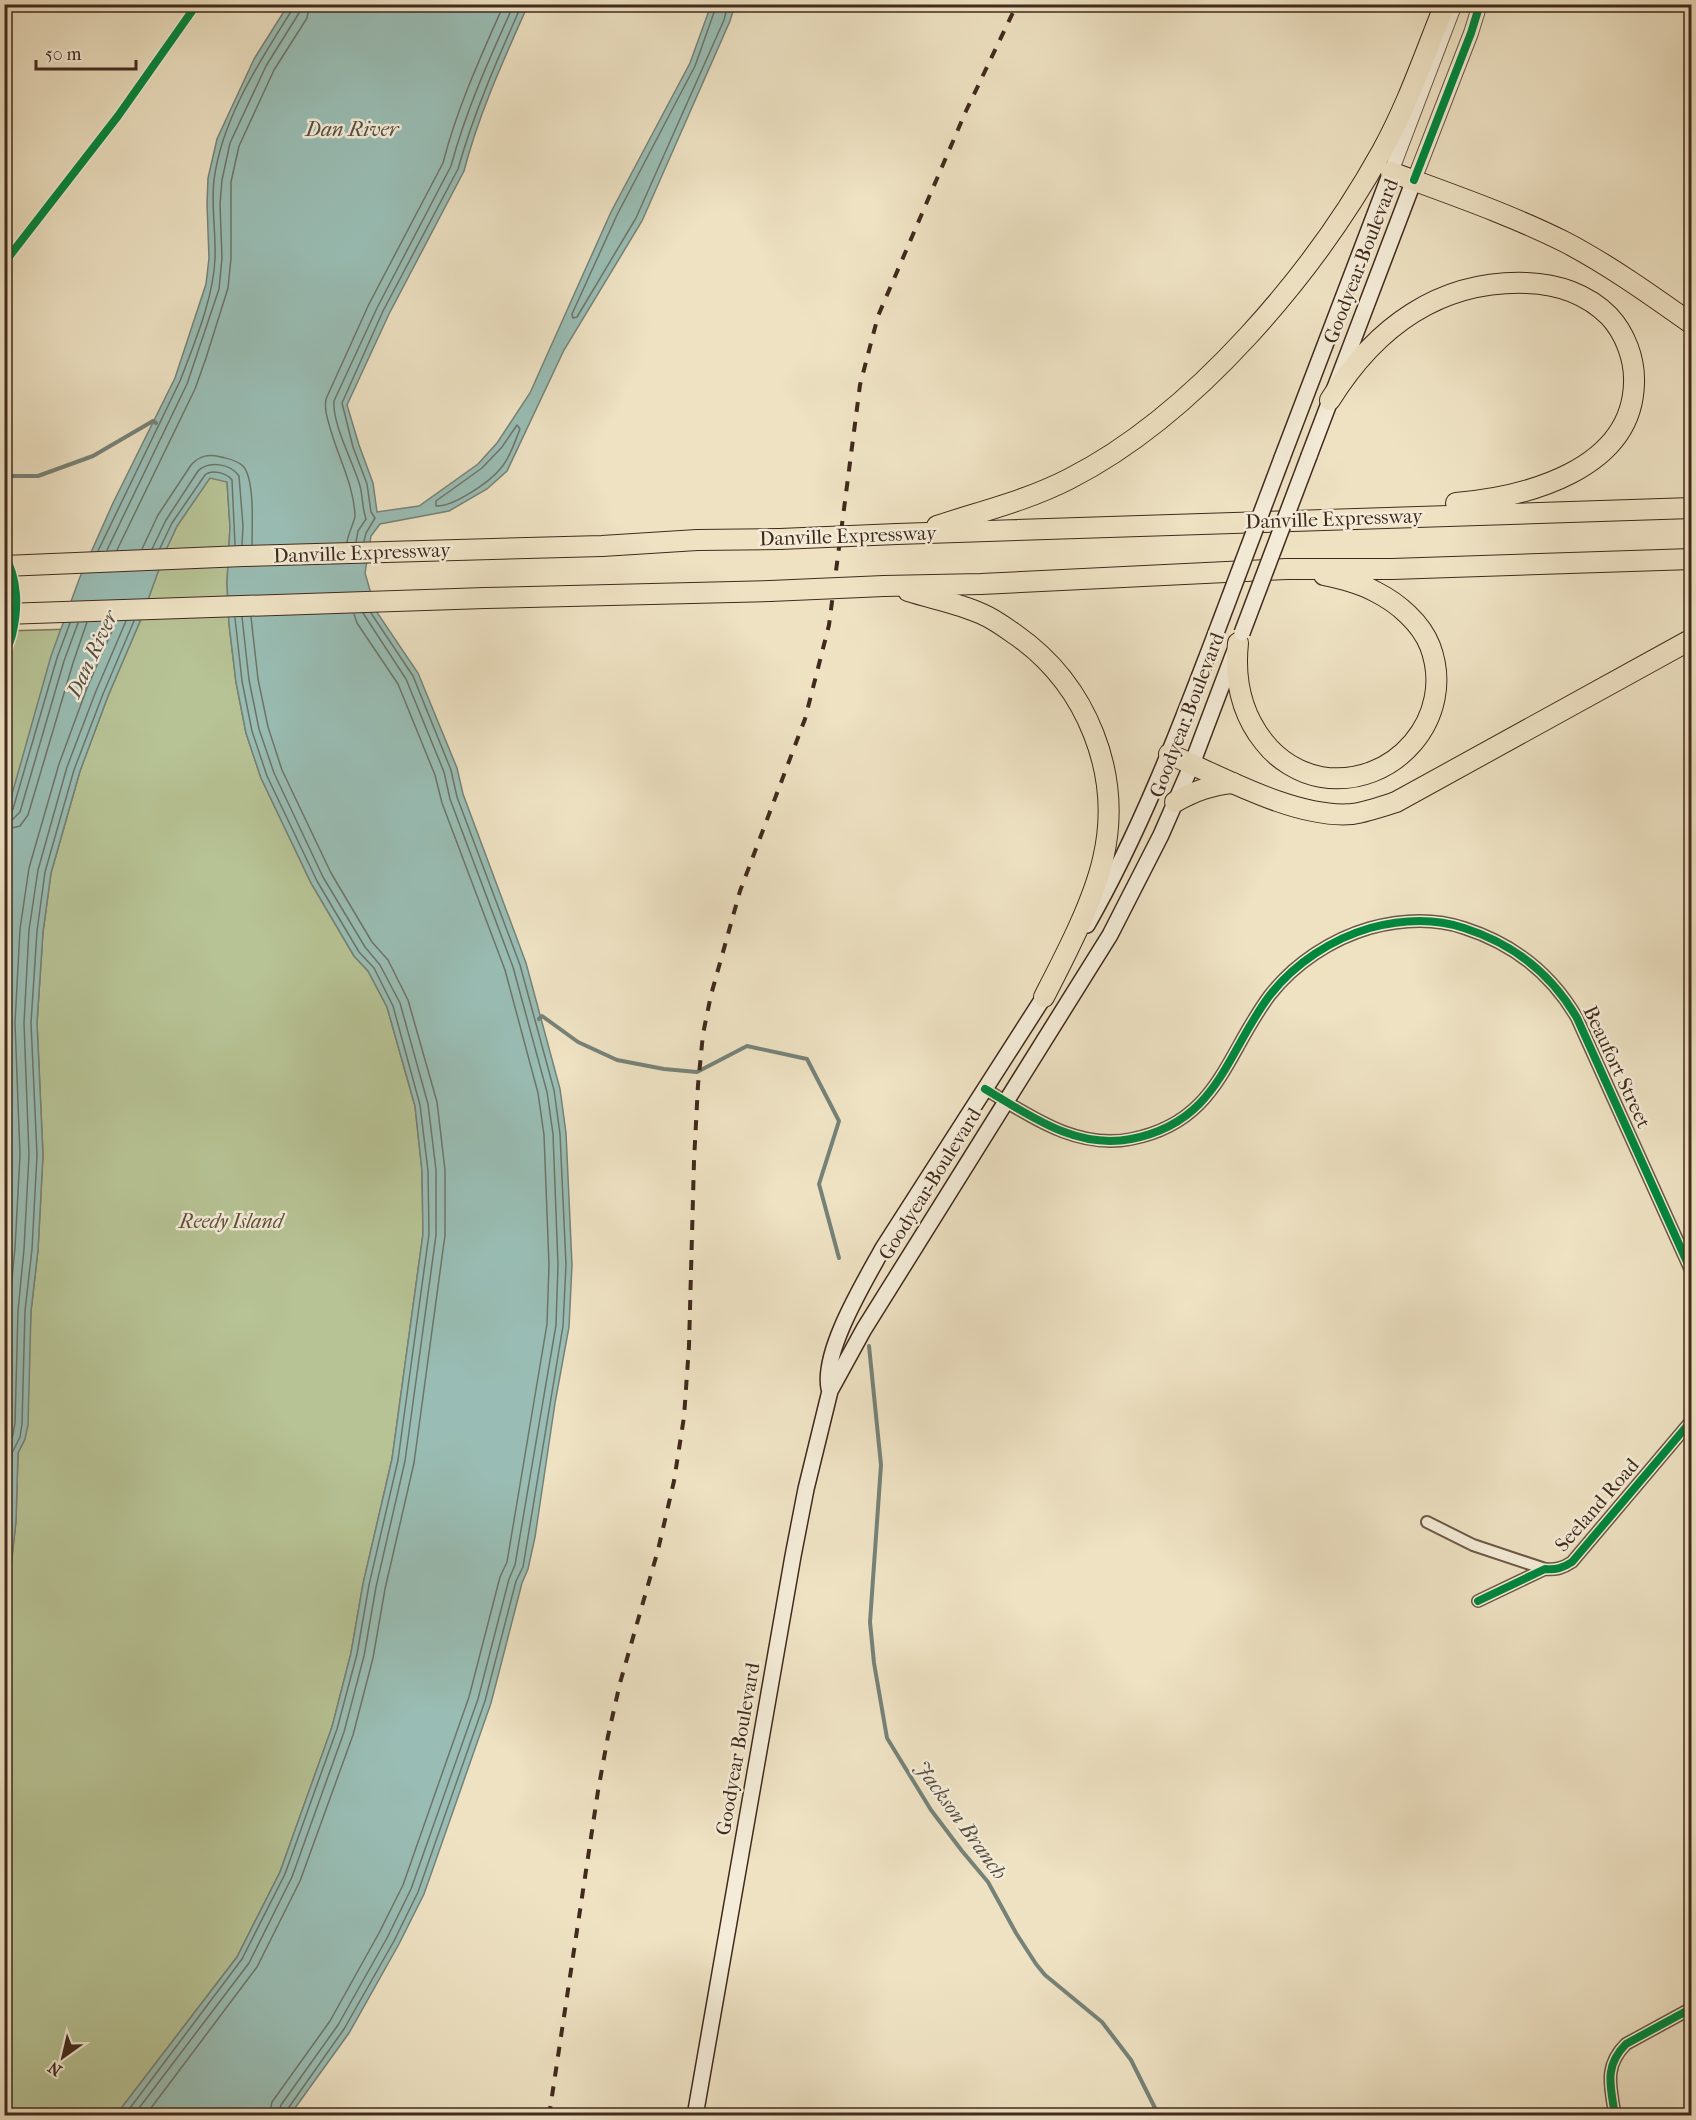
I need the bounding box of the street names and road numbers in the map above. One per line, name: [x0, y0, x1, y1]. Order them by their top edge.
street label: Goodyear Boulevard: [1319, 174, 1403, 347]
street label: Danville Expressway: [1245, 504, 1424, 534]
street label: Danville Expressway: [759, 521, 938, 551]
street label: Danville Expressway: [273, 538, 452, 568]
street label: Goodyear Boulevard: [1145, 628, 1229, 801]
street label: Beaufort Street: [1579, 1002, 1655, 1132]
street label: Goodyear Boulevard: [874, 1103, 987, 1264]
street label: Seeland Road: [1550, 1453, 1644, 1556]
street label: Goodyear Boulevard: [711, 1660, 765, 1837]

